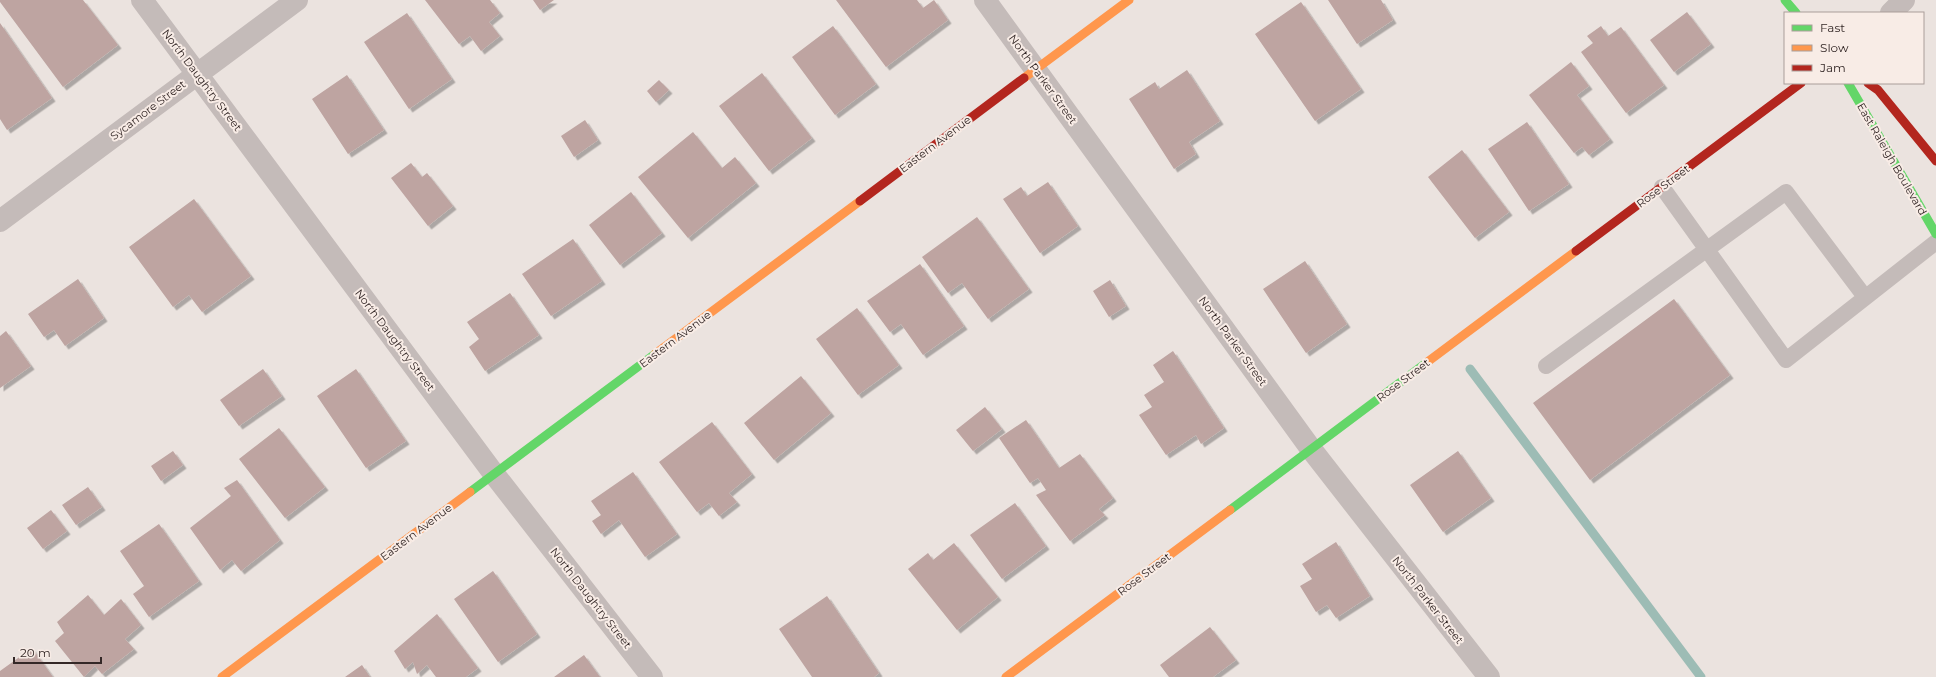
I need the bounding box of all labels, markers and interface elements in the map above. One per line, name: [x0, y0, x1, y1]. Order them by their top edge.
legend: [1784, 12, 1924, 84]
text: Fast: [1820, 20, 1845, 35]
street label: North Daughtry Street: [159, 26, 245, 134]
street label: North Parker Street: [1006, 31, 1081, 127]
text: Slow: [1820, 40, 1849, 55]
text: Jam: [1819, 60, 1846, 75]
street label: Sycamore Street: [107, 77, 189, 143]
street label: East Raleigh Boulevard: [1854, 100, 1930, 218]
street label: Eastern Avenue: [896, 112, 974, 176]
street label: Rose Street: [1634, 161, 1693, 211]
street label: North Daughtry Street: [352, 286, 438, 394]
street label: North Parker Street: [1196, 293, 1271, 389]
street label: Eastern Avenue: [636, 307, 714, 371]
street label: Rose Street: [1374, 355, 1433, 405]
street label: Eastern Avenue: [377, 500, 455, 564]
street label: North Daughtry Street: [547, 545, 635, 652]
street label: Rose Street: [1115, 549, 1174, 599]
street label: North Parker Street: [1389, 553, 1467, 647]
scale bar: [14, 639, 101, 665]
text: 20 m: [20, 645, 51, 660]

